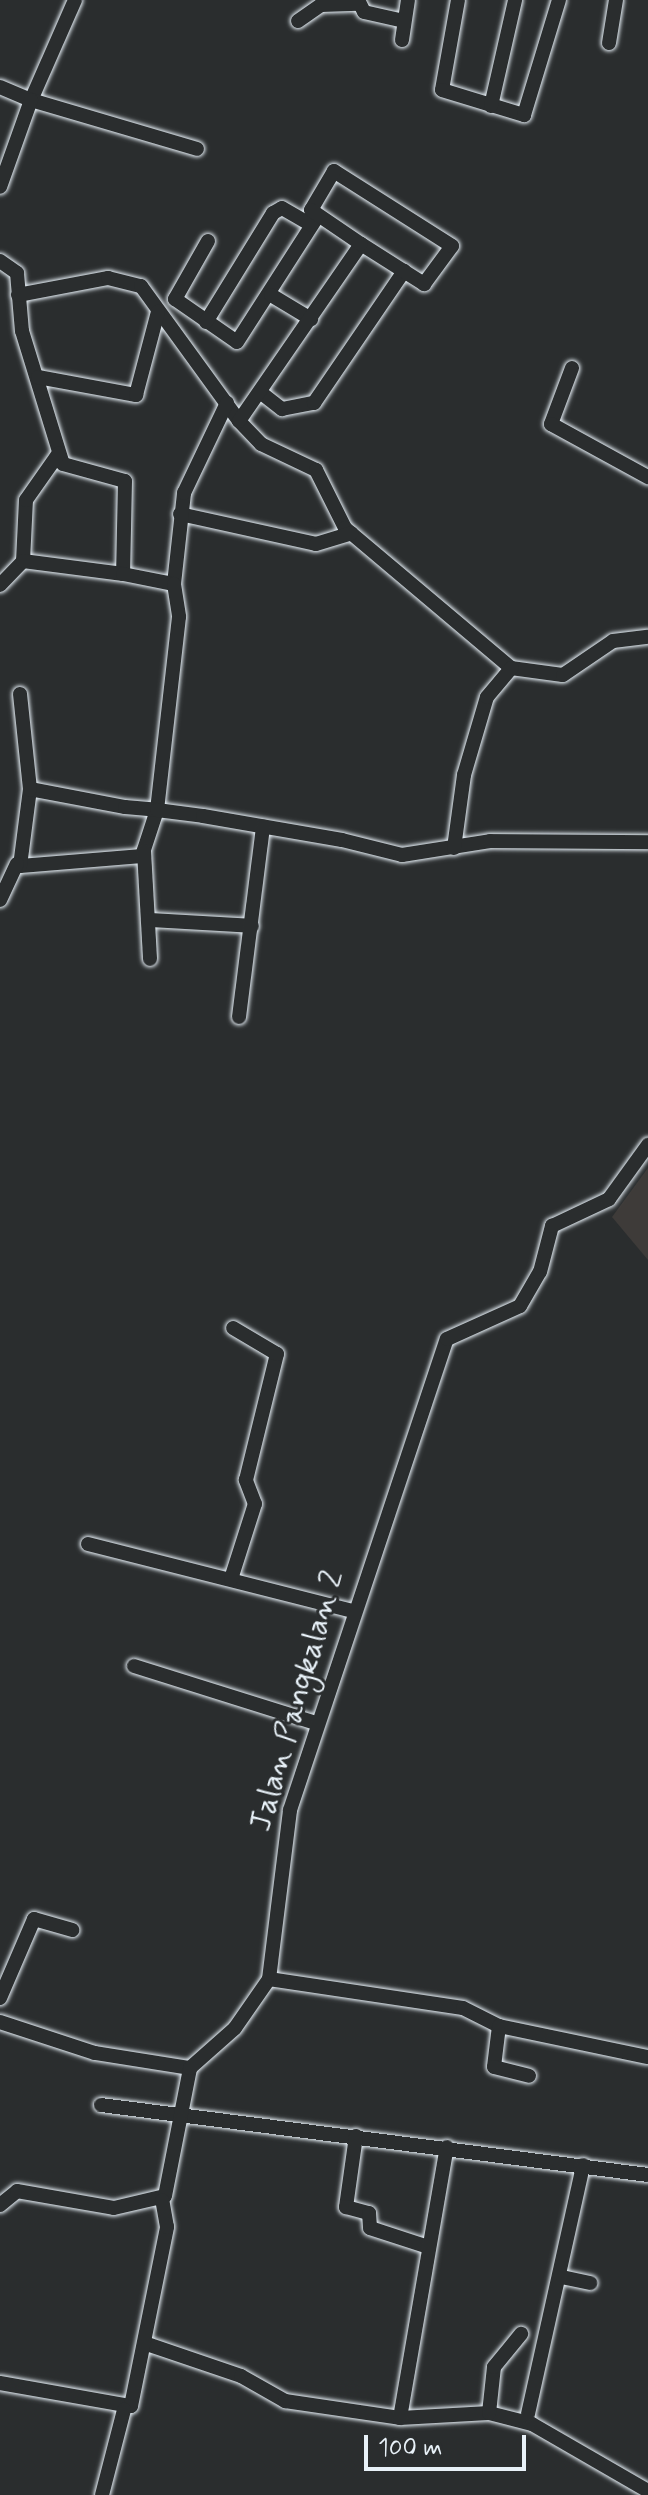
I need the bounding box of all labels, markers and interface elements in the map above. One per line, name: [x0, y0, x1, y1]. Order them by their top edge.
street label: Jalan Pangkalan 2: [242, 1567, 352, 1835]
scale bar: [368, 2419, 530, 2469]
text: 100 m: [378, 2433, 442, 2464]

